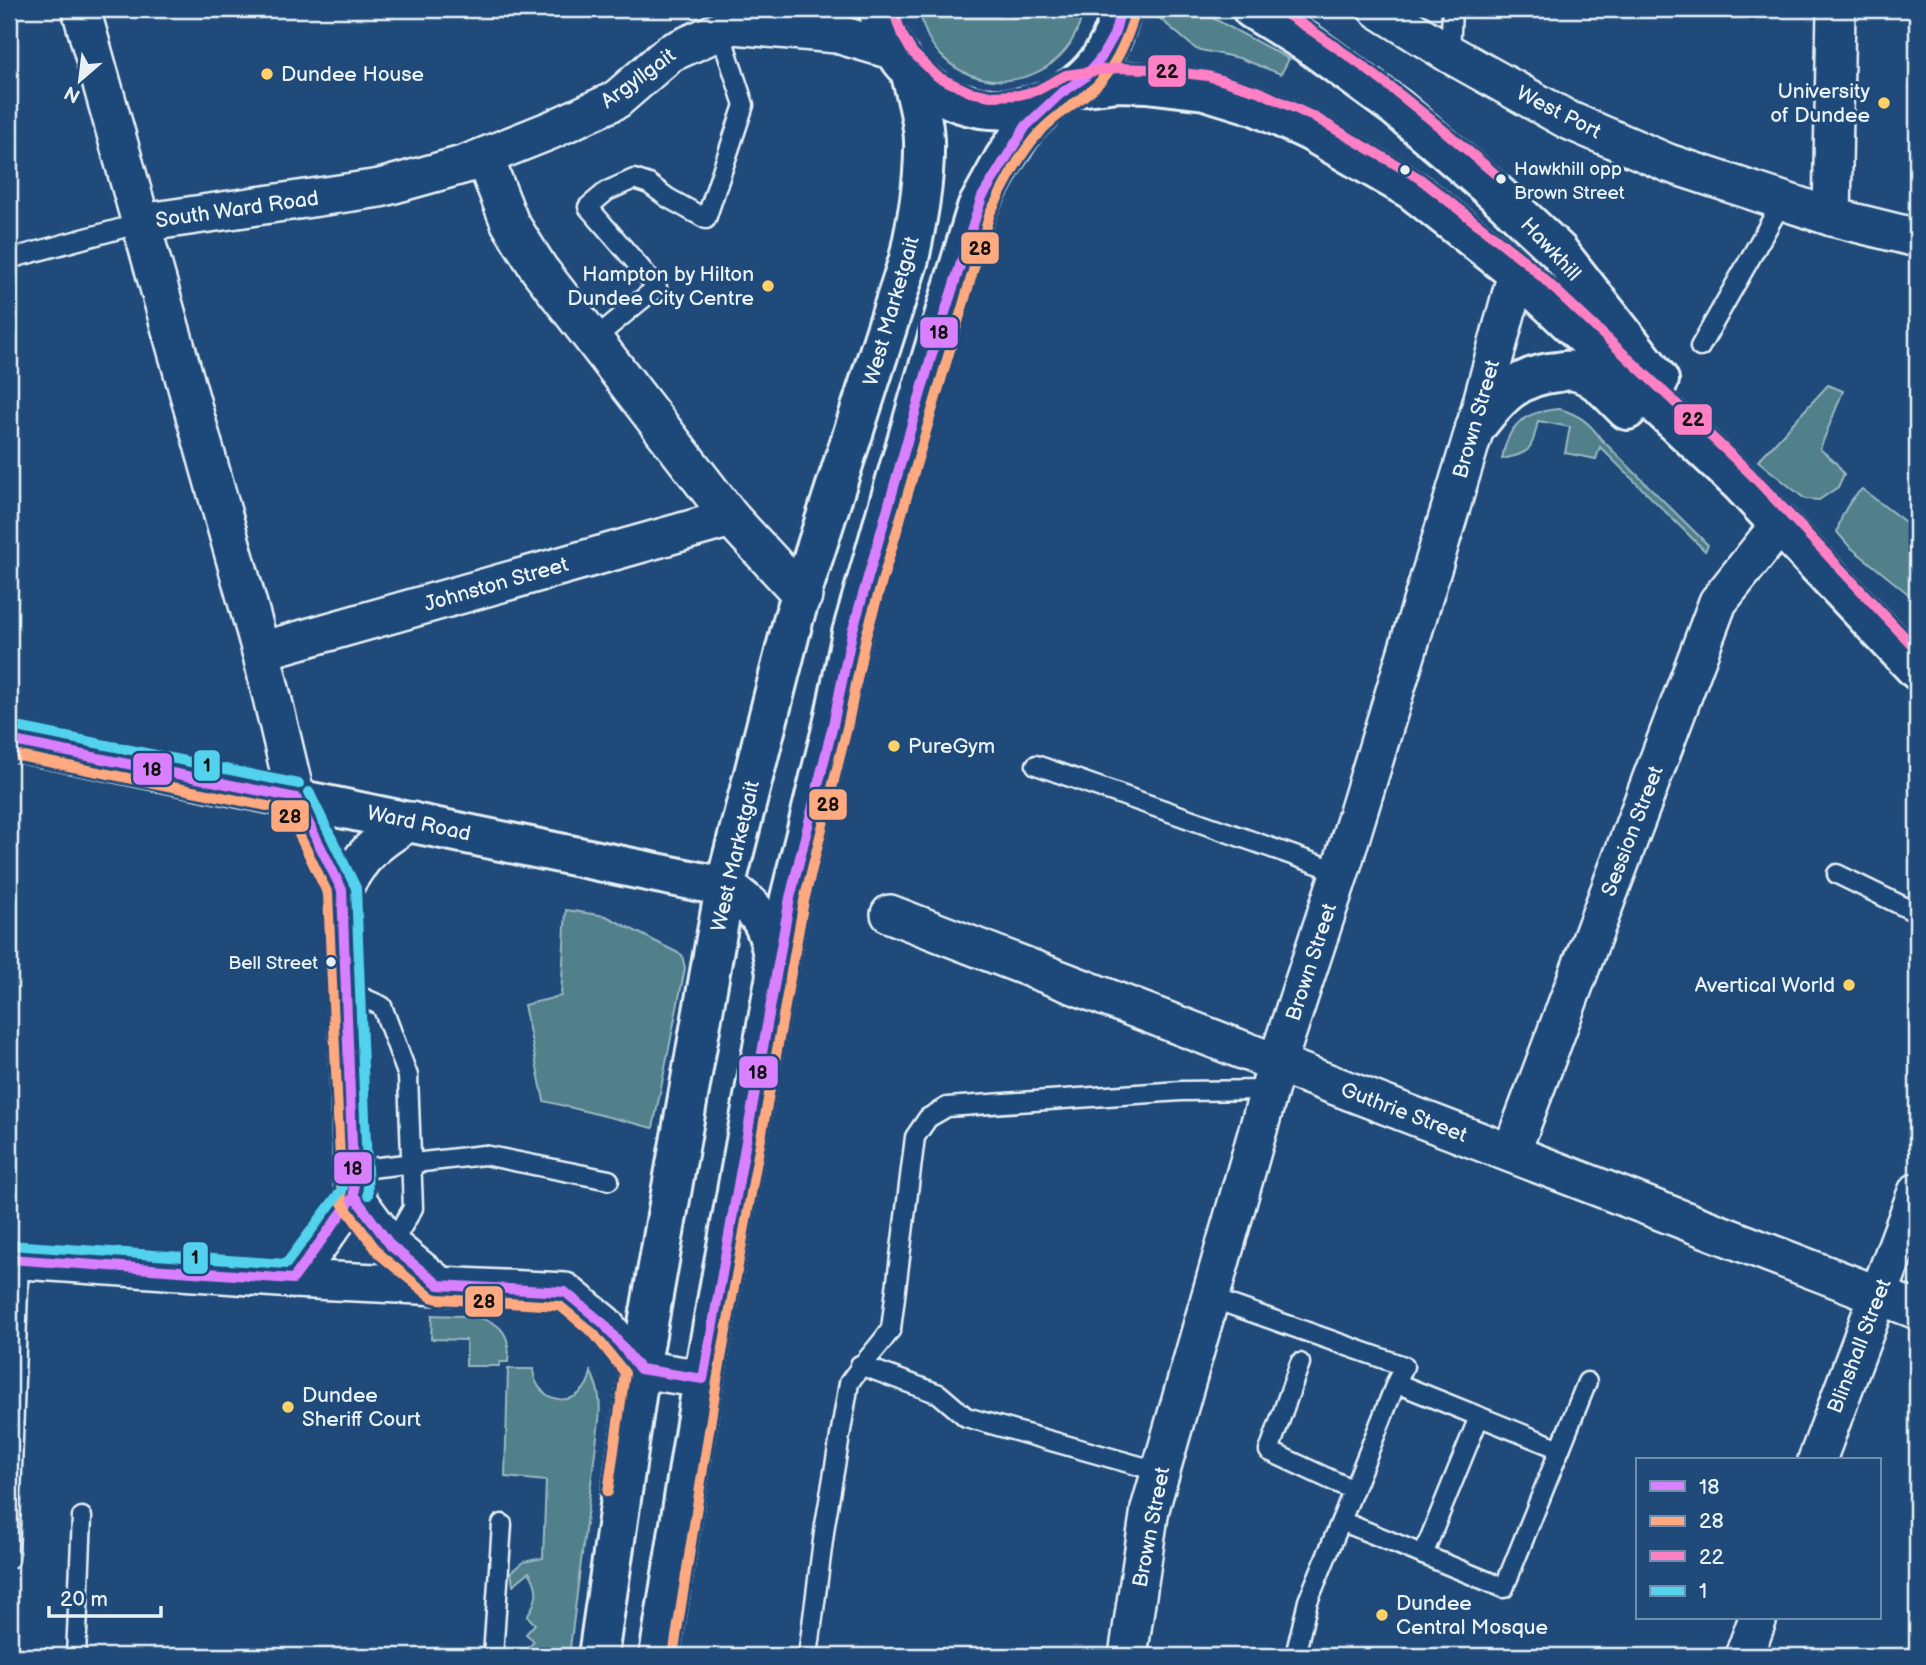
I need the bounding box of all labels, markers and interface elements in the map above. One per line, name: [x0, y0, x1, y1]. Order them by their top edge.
street label: Argyllgait: [596, 43, 681, 114]
north arrow: [46, 46, 116, 116]
line badge: 22: [1147, 54, 1187, 88]
text: 22: [1156, 61, 1179, 84]
place label: Dundee House: [281, 62, 424, 87]
marker: Dundee House: [259, 66, 275, 82]
place label: University of Dundee: [1770, 79, 1871, 128]
text: N: [61, 80, 84, 107]
street label: West Port: [1512, 81, 1606, 145]
marker: University of Dundee: [1876, 95, 1892, 111]
place label: Hawkhill opp Brown Street: [1514, 158, 1625, 205]
unlabelled marker: [1398, 163, 1412, 177]
marker: Hawkhill opp Brown Street: [1494, 172, 1508, 186]
street label: South Ward Road: [154, 186, 320, 233]
street label: Hawkhill: [1515, 212, 1586, 286]
line badge: 28: [960, 231, 1000, 265]
street label: West Marketgait: [858, 233, 925, 389]
text: 28: [969, 238, 991, 261]
place label: Hampton by Hilton Dundee City Centre: [567, 262, 754, 311]
marker: Hampton by Hilton Dundee City Centre: [760, 278, 776, 294]
line badge: 18: [919, 316, 959, 349]
text: 18: [929, 322, 949, 345]
street label: Brown Street: [1448, 356, 1505, 481]
line badge: 22: [1673, 403, 1713, 436]
text: 22: [1682, 409, 1705, 432]
street label: Johnston Street: [421, 552, 572, 617]
place label: PureGym: [908, 734, 995, 759]
marker: PureGym: [886, 738, 902, 754]
line badge: 1: [193, 749, 221, 782]
line badge: 18: [132, 752, 173, 786]
text: 1: [203, 755, 211, 778]
text: 18: [142, 759, 162, 782]
street label: Session Street: [1596, 762, 1669, 900]
street label: West Marketgait: [706, 778, 765, 934]
line badge: 28: [808, 788, 848, 821]
text: 28: [817, 794, 839, 817]
line badge: 28: [270, 799, 310, 833]
street label: Ward Road: [365, 800, 473, 847]
text: 28: [279, 806, 301, 829]
street label: Brown Street: [1281, 900, 1342, 1024]
place label: Bell Street: [228, 952, 318, 975]
marker: Bell Street: [324, 955, 338, 969]
place label: Avertical World: [1695, 973, 1835, 998]
marker: Avertical World: [1841, 977, 1857, 993]
line badge: 18: [738, 1055, 779, 1089]
text: 18: [748, 1062, 768, 1085]
street label: Guthrie Street: [1337, 1077, 1471, 1148]
line badge: 18: [333, 1151, 373, 1185]
text: 18: [343, 1158, 363, 1181]
line badge: 1: [182, 1241, 209, 1275]
text: 1: [191, 1247, 199, 1270]
street label: Blinshall Street: [1822, 1275, 1897, 1417]
line badge: 28: [464, 1285, 504, 1318]
text: 28: [473, 1291, 495, 1314]
place label: Dundee Sheriff Court: [302, 1383, 421, 1432]
marker: Dundee Sheriff Court: [280, 1399, 296, 1415]
legend: [1636, 1458, 1881, 1620]
street label: Brown Street: [1128, 1464, 1176, 1589]
text: 18: [1699, 1475, 1719, 1500]
text: 28: [1699, 1509, 1724, 1534]
text: 22: [1699, 1545, 1724, 1570]
scale bar: [49, 1574, 161, 1618]
text: 1: [1699, 1579, 1707, 1604]
text: 20 m: [60, 1587, 108, 1612]
place label: Dundee Central Mosque: [1396, 1591, 1548, 1640]
marker: Dundee Central Mosque: [1374, 1607, 1390, 1623]

